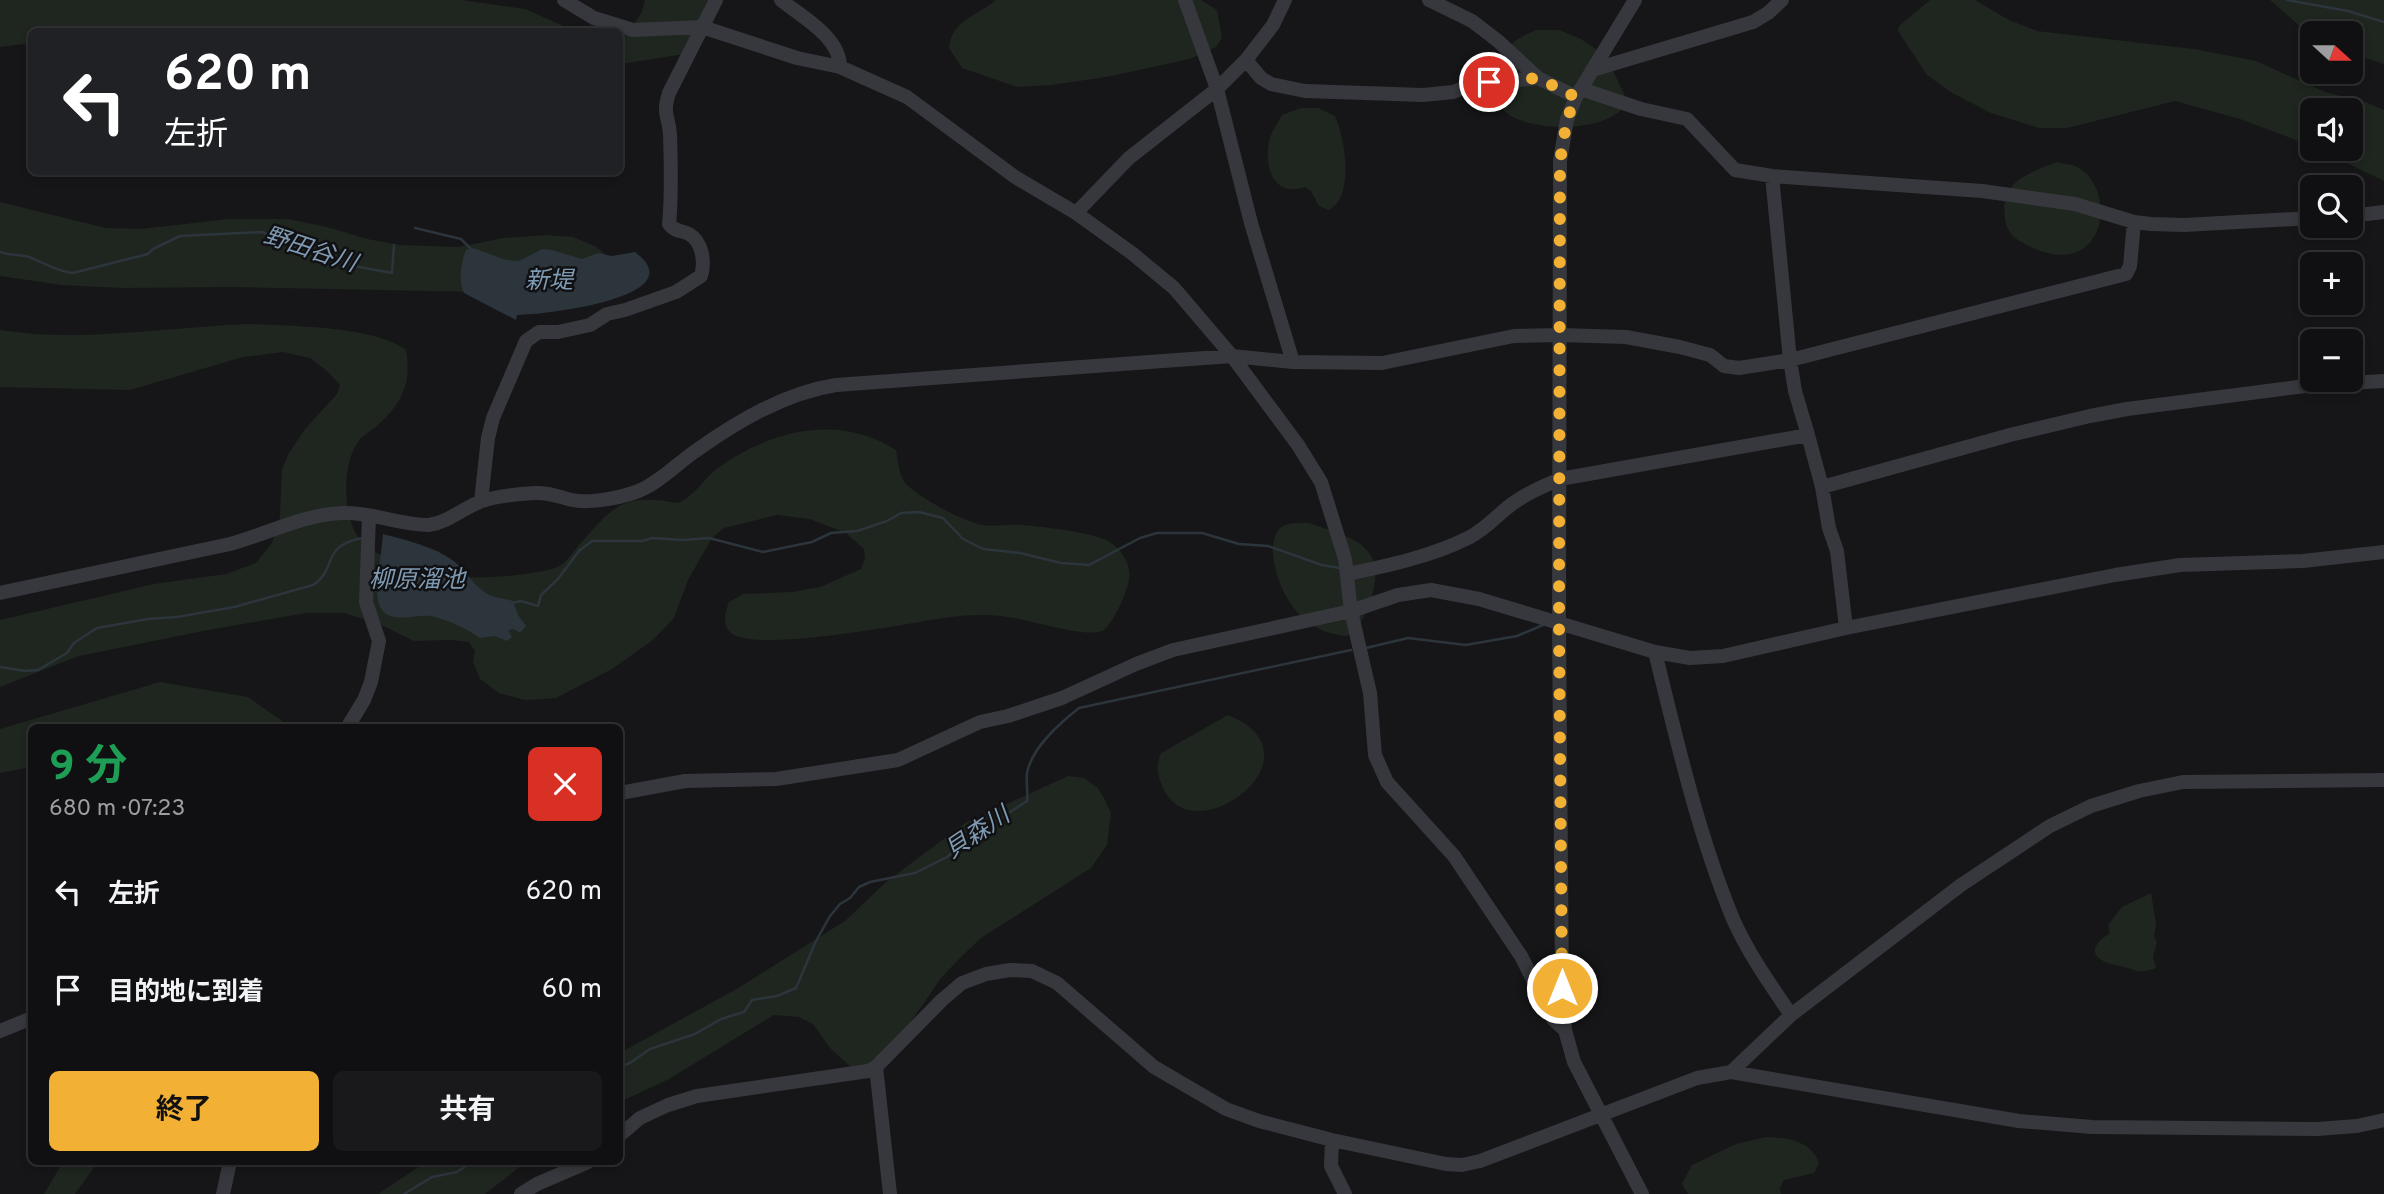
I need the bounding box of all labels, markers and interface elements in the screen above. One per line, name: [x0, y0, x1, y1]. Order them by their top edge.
north arrow: [2300, 21, 2362, 84]
map controls: [2300, 21, 2363, 392]
text: 620 m: [164, 46, 311, 108]
pin: [1459, 52, 1519, 112]
icon: left: [49, 56, 140, 147]
icon: arrive: [1470, 63, 1508, 101]
button: sound: [2300, 98, 2363, 161]
text: 左折: [164, 116, 228, 156]
button: search: [2300, 175, 2363, 238]
water label: 野田谷川: [260, 222, 363, 281]
button: +: [2300, 252, 2363, 315]
water label: 新堤: [525, 267, 576, 297]
button: −: [2300, 329, 2363, 392]
water label: 柳原溜池: [369, 566, 467, 596]
text: 9 分: [49, 742, 127, 795]
button: close: [528, 747, 602, 821]
text: 680 m · 07:23: [49, 795, 185, 824]
water label: 貝森川: [940, 800, 1019, 867]
icon: left: [49, 873, 87, 911]
text: 620 m: [526, 876, 602, 909]
text: 左折: [108, 879, 160, 912]
position arrow: [1525, 951, 1599, 1025]
icon: arrive: [49, 971, 87, 1009]
text: 60 m: [542, 974, 602, 1007]
text: 目的地に到着: [108, 977, 264, 1010]
button: 終了: [49, 1071, 319, 1151]
button: 共有: [333, 1071, 602, 1151]

